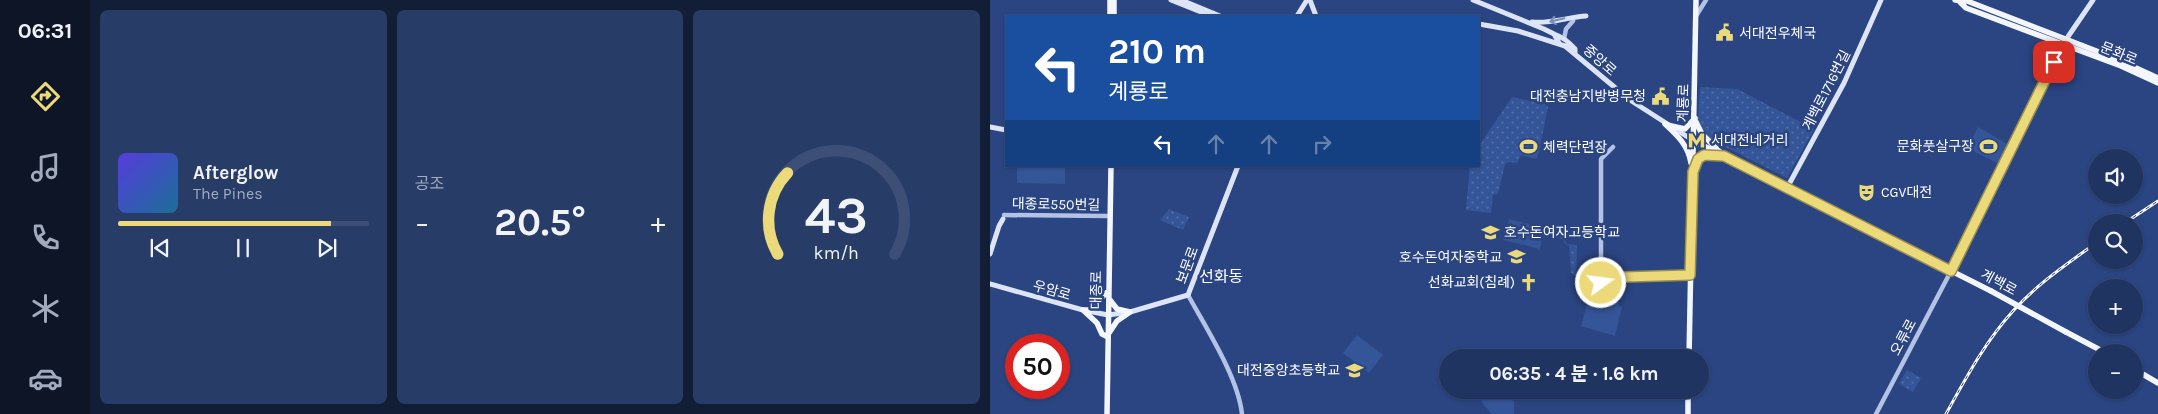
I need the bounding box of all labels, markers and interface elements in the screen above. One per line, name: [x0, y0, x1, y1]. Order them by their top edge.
one-way arrow: [1550, 16, 1566, 25]
text: 06:31: [18, 18, 72, 44]
public building icon: 서대전우체국: [1715, 23, 1735, 43]
place label: 서대전우체국: [1739, 25, 1816, 42]
text: 210 m: [1108, 31, 1206, 72]
icon: left: [1025, 35, 1090, 100]
street label: 문화로: [2098, 38, 2140, 69]
street label: 중앙로: [1580, 41, 1620, 80]
pin: [2033, 41, 2075, 83]
street label: 계백로1716번길: [1799, 47, 1854, 133]
icon: arrive: [2040, 48, 2068, 76]
icon: directions: [28, 79, 63, 114]
text: 계룡로: [1108, 79, 1169, 105]
street label: 계룡로: [1674, 83, 1693, 123]
public building icon: 대전충남지방병무청: [1650, 86, 1670, 106]
place label: 대전충남지방병무청: [1530, 88, 1646, 105]
icon: left: [1149, 130, 1177, 158]
icon: ahead: [1202, 130, 1230, 158]
icon: ahead: [1255, 130, 1283, 158]
icon: right: [1308, 130, 1336, 158]
metro station icon: 서대전네거리: [1687, 130, 1707, 150]
place label: 서대전네거리: [1711, 132, 1788, 149]
sports icon: 문화풋살구장: [1978, 136, 1998, 156]
sports icon: 체력단련장: [1519, 137, 1539, 157]
place label: 문화풋살구장: [1897, 138, 1974, 155]
place label: 체력단련장: [1543, 139, 1608, 156]
map controls: [2088, 149, 2143, 399]
button: sound: [2088, 149, 2143, 204]
icon: music: [28, 150, 63, 185]
text: Afterglow: [193, 162, 279, 184]
text: 공조: [415, 174, 444, 193]
theatre icon: CGV대전: [1857, 182, 1877, 202]
text: The Pines: [193, 184, 263, 203]
place label: CGV대전: [1881, 184, 1932, 201]
text: 43: [805, 185, 868, 246]
street label: 대종로550번길: [1012, 195, 1100, 214]
text: 20.5°: [494, 200, 586, 245]
text: −: [415, 206, 429, 239]
text: +: [651, 206, 665, 239]
button: search: [2088, 214, 2143, 269]
icon: phone: [28, 220, 63, 255]
school or university icon: 호수돈여자고등학교: [1480, 222, 1500, 242]
place label: 호수돈여자고등학교: [1504, 224, 1620, 241]
icon: previous: [146, 234, 174, 262]
icon: pause: [229, 234, 257, 262]
icon: next: [313, 234, 341, 262]
text: km/h: [814, 243, 859, 264]
street label: 보문로: [1173, 244, 1202, 286]
school or university icon: 호수돈여자중학교: [1506, 247, 1526, 267]
place label: 호수돈여자중학교: [1399, 249, 1502, 266]
position arrow: [1574, 256, 1626, 308]
street label: 계백로: [1978, 266, 2020, 299]
district label: 선화동: [1199, 267, 1243, 286]
street label: 대종로: [1088, 270, 1105, 309]
church icon: 선화교회(침례): [1519, 272, 1539, 292]
place label: 선화교회(침례): [1428, 274, 1515, 291]
street label: 우암로: [1031, 277, 1073, 304]
button: +: [2088, 279, 2143, 334]
icon: climate: [28, 291, 63, 326]
street label: 오류로: [1887, 316, 1920, 358]
speed limit sign: 50: [1005, 334, 1070, 399]
button: −: [2088, 344, 2143, 399]
school or university icon: 대전중앙초등학교: [1344, 360, 1364, 380]
icon: car: [28, 361, 63, 396]
place label: 대전중앙초등학교: [1237, 362, 1340, 379]
text: 06:35 · 4 분 · 1.6 km: [1489, 363, 1659, 385]

